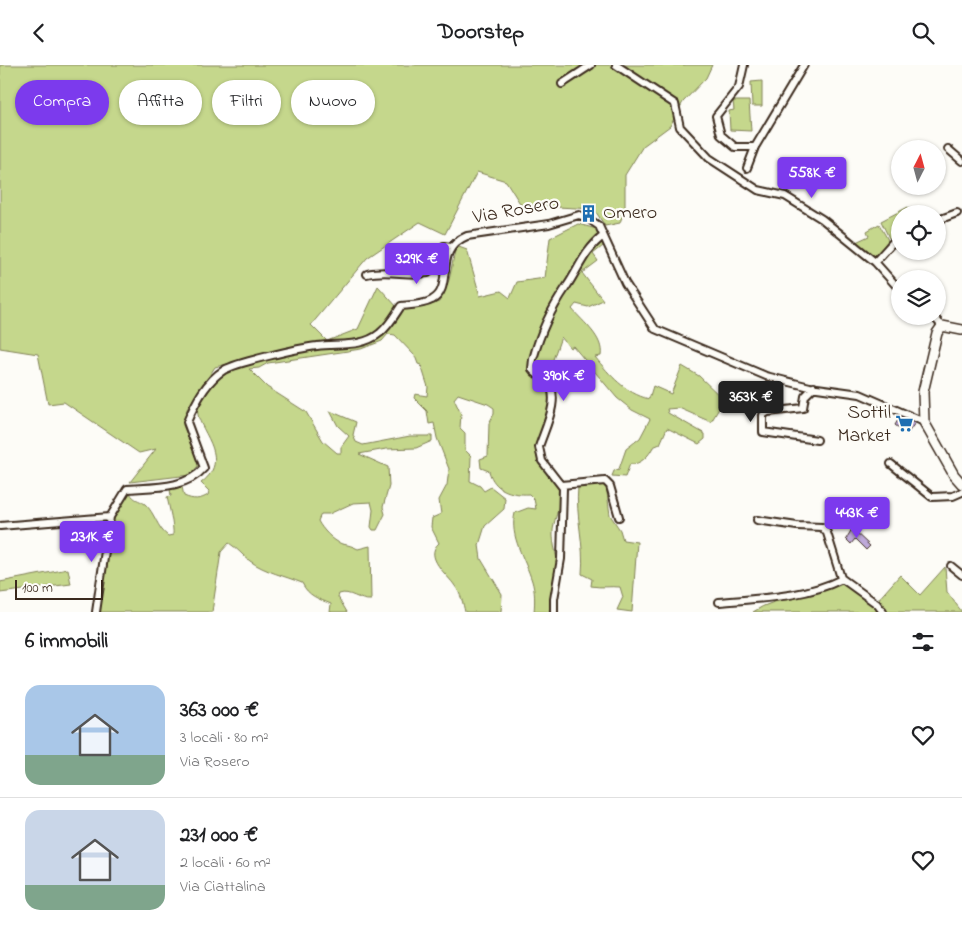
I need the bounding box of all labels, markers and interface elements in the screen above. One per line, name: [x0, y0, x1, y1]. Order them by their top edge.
text: Doorstep: [438, 17, 524, 49]
icon: back: [25, 19, 53, 47]
icon: search: [909, 19, 937, 47]
chip: Compra: [15, 80, 109, 125]
chip: Affitta: [119, 80, 202, 125]
chip: Filtri: [212, 80, 281, 125]
chip: Nuovo: [291, 80, 375, 125]
north arrow: [891, 140, 946, 195]
map controls: [891, 140, 946, 325]
pin: 558K €: [771, 157, 853, 199]
text: 558K €: [788, 161, 836, 185]
street label: Via Rosero: [470, 189, 561, 233]
place label: Omero: [603, 199, 657, 228]
building icon: Omero: [579, 203, 599, 223]
button: locate: [891, 205, 946, 260]
pin: 329K €: [376, 243, 458, 285]
text: 329K €: [396, 247, 438, 271]
button: layers: [891, 270, 946, 325]
pin: 390K €: [523, 359, 605, 402]
text: 390K €: [543, 364, 585, 388]
pin: 363K €: [710, 381, 792, 423]
text: 363K €: [729, 385, 773, 409]
place label: Sottil Market: [837, 399, 891, 451]
supermarket icon: Sottil Market: [895, 414, 915, 434]
pin: 443K €: [816, 497, 898, 539]
text: 443K €: [836, 501, 878, 525]
pin: 231K €: [51, 521, 133, 563]
text: 231K €: [71, 525, 113, 549]
scale bar: [15, 577, 102, 600]
text: 100 m: [22, 578, 53, 599]
text: 6 immobili: [25, 627, 108, 657]
icon: filters: [909, 628, 937, 656]
text: 363 000 €: [180, 696, 259, 726]
icon: home: [65, 705, 125, 765]
icon: heart: [909, 721, 937, 749]
text: 3 locali · 80 m²: [180, 726, 268, 750]
text: Via Rosero: [180, 750, 250, 774]
text: 231 000 €: [180, 821, 258, 851]
icon: home: [65, 830, 125, 890]
icon: heart: [909, 846, 937, 874]
text: 2 locali · 60 m²: [180, 851, 271, 875]
text: Via Ciattalina: [180, 875, 266, 899]

